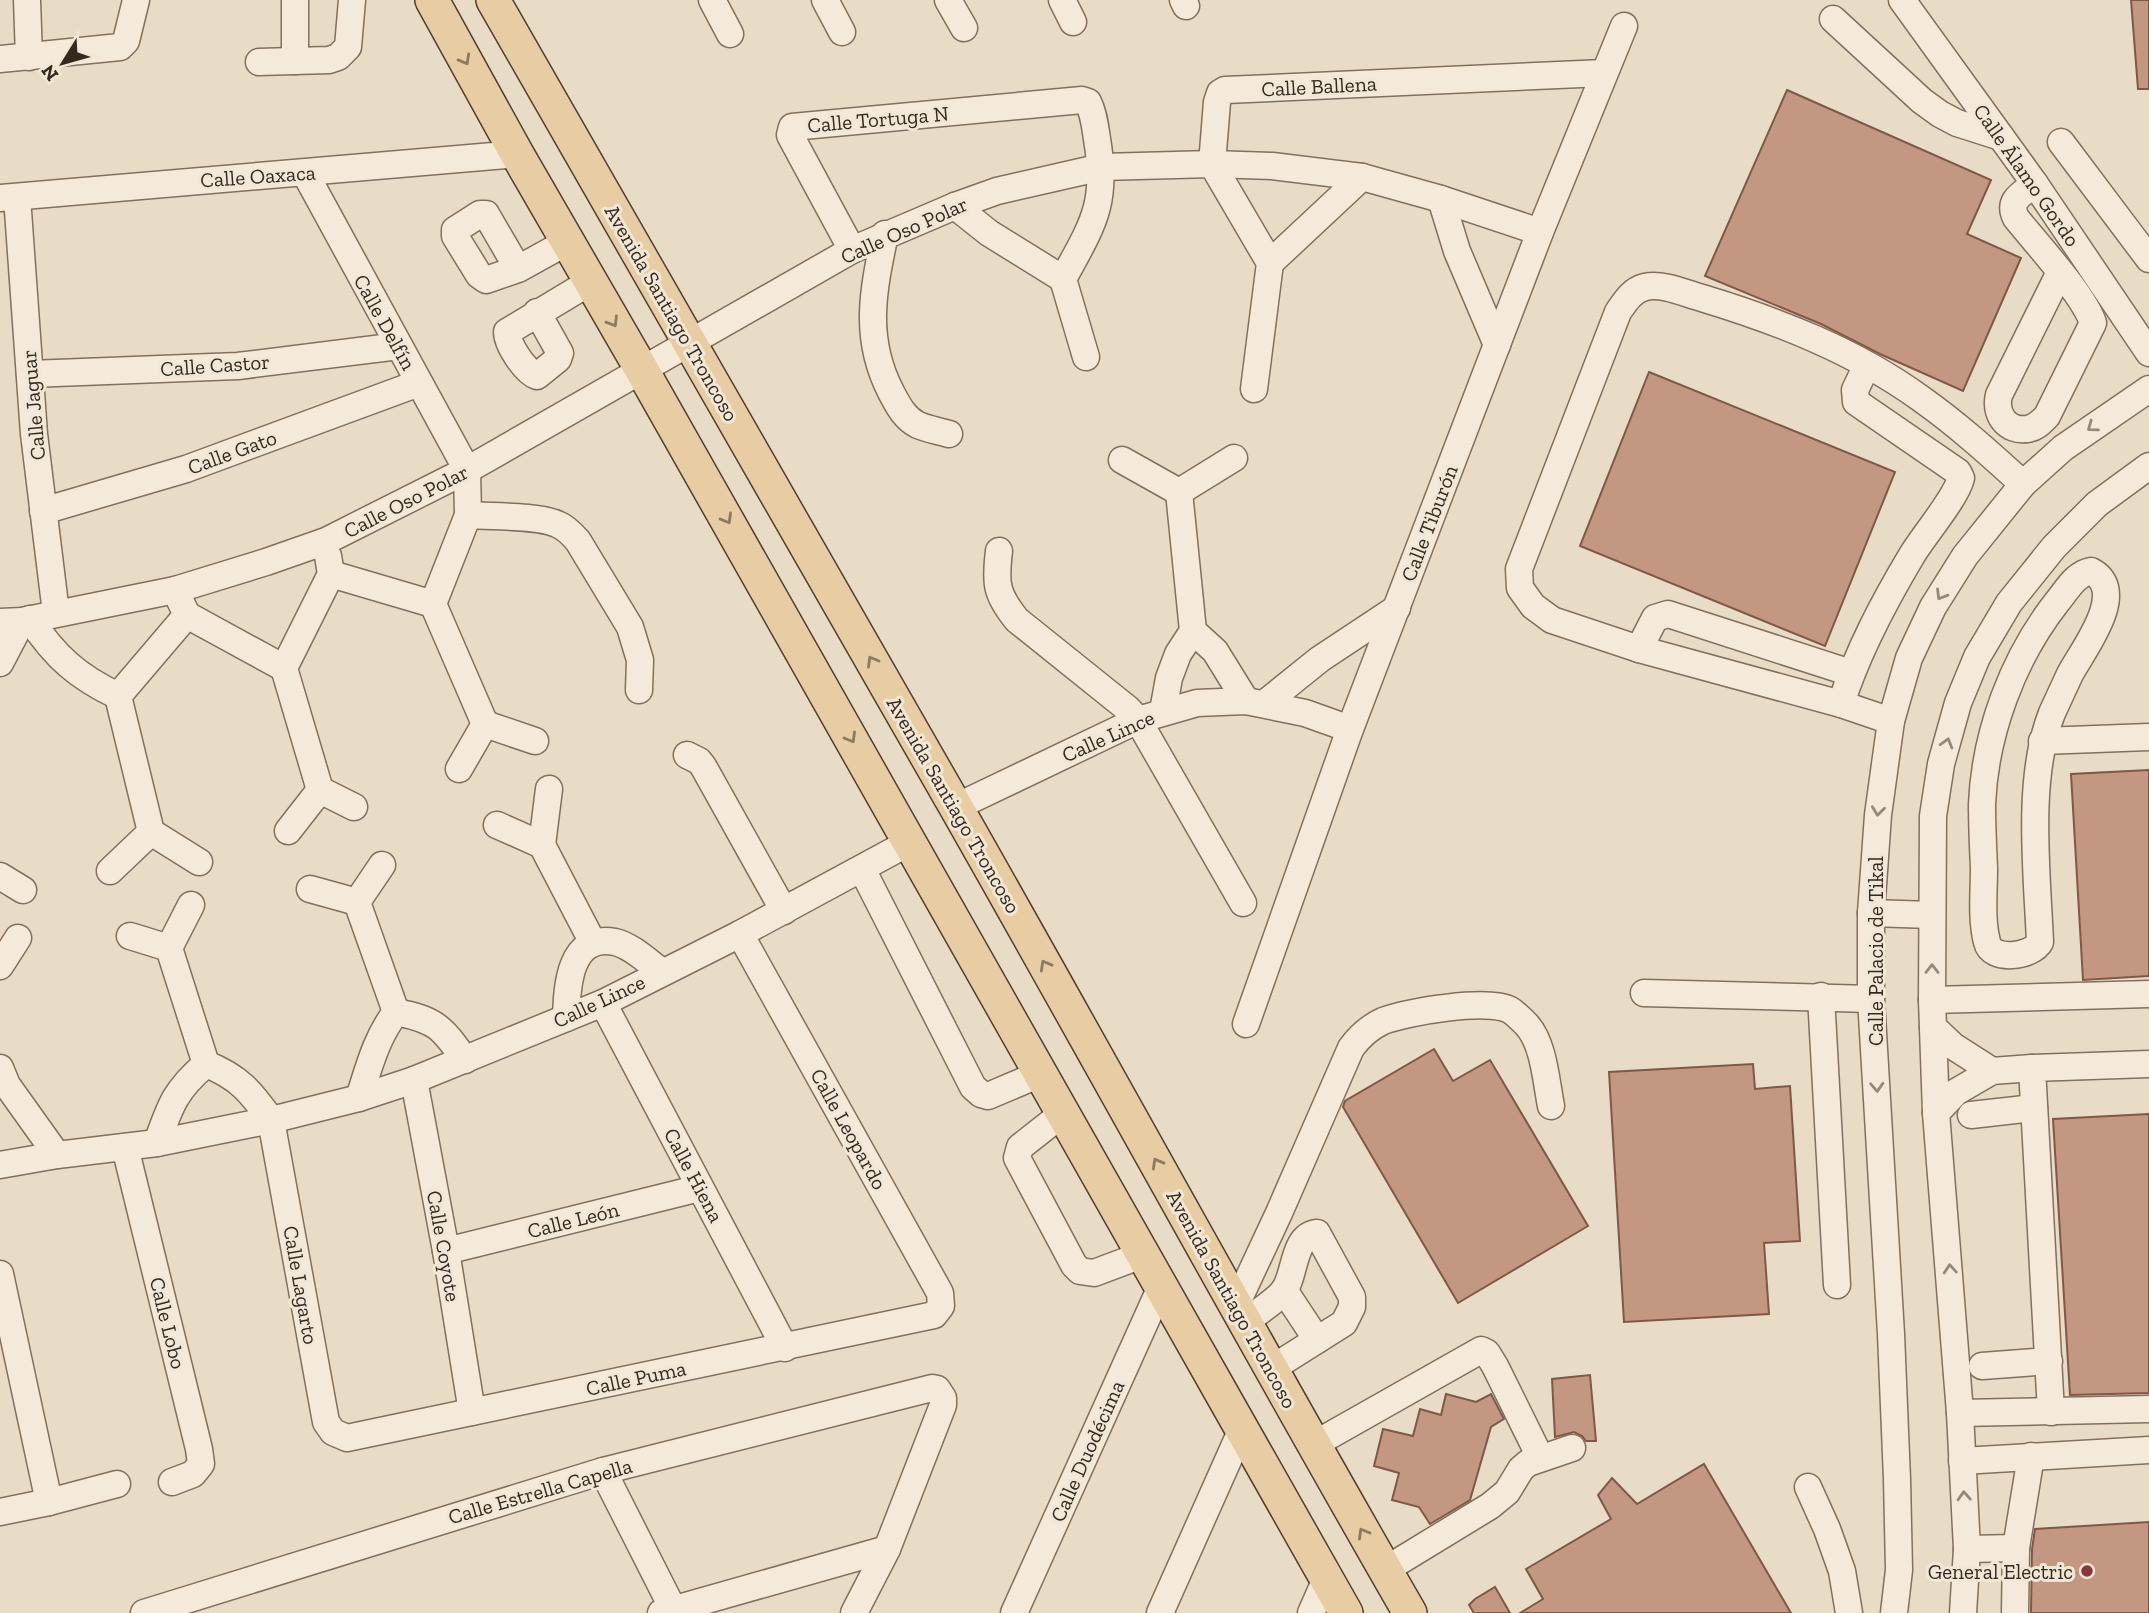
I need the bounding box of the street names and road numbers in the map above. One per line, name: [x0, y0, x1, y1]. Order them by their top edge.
street label: Calle Ballena: [1261, 70, 1377, 102]
street label: Calle Álamo Gordo: [1968, 99, 2086, 251]
street label: Calle Tortuga N: [806, 100, 950, 138]
street label: Calle Oaxaca: [199, 159, 317, 193]
street label: Calle Oso Polar: [837, 191, 971, 269]
street label: Avenida Santiago Troncoso: [600, 200, 744, 426]
street label: Calle Delfín: [349, 270, 421, 374]
street label: Calle Jaguar: [16, 349, 50, 461]
street label: Calle Castor: [159, 349, 271, 381]
street label: Calle Gato: [184, 424, 280, 480]
street label: Calle Oso Polar: [340, 459, 472, 543]
street label: Calle Tiburón: [1395, 461, 1463, 585]
street label: Avenida Santiago Troncoso: [882, 692, 1026, 918]
street label: Calle Lince: [1058, 705, 1158, 767]
street label: Calle Palacio de Tikal: [1863, 856, 1888, 1046]
street label: Calle Lince: [549, 969, 649, 1033]
street label: Calle Leopardo: [805, 1064, 893, 1194]
street label: Calle Hiena: [659, 1124, 729, 1226]
street label: Avenida Santiago Troncoso: [1161, 1185, 1303, 1413]
street label: Calle Coyote: [422, 1188, 466, 1304]
street label: Calle León: [525, 1197, 621, 1243]
street label: Calle Lagarto: [278, 1224, 324, 1346]
street label: Calle Lobo: [145, 1275, 191, 1371]
street label: Calle Puma: [584, 1355, 688, 1401]
street label: Calle Duodécima: [1045, 1376, 1129, 1526]
street label: Calle Estrella Capella: [445, 1453, 635, 1529]

